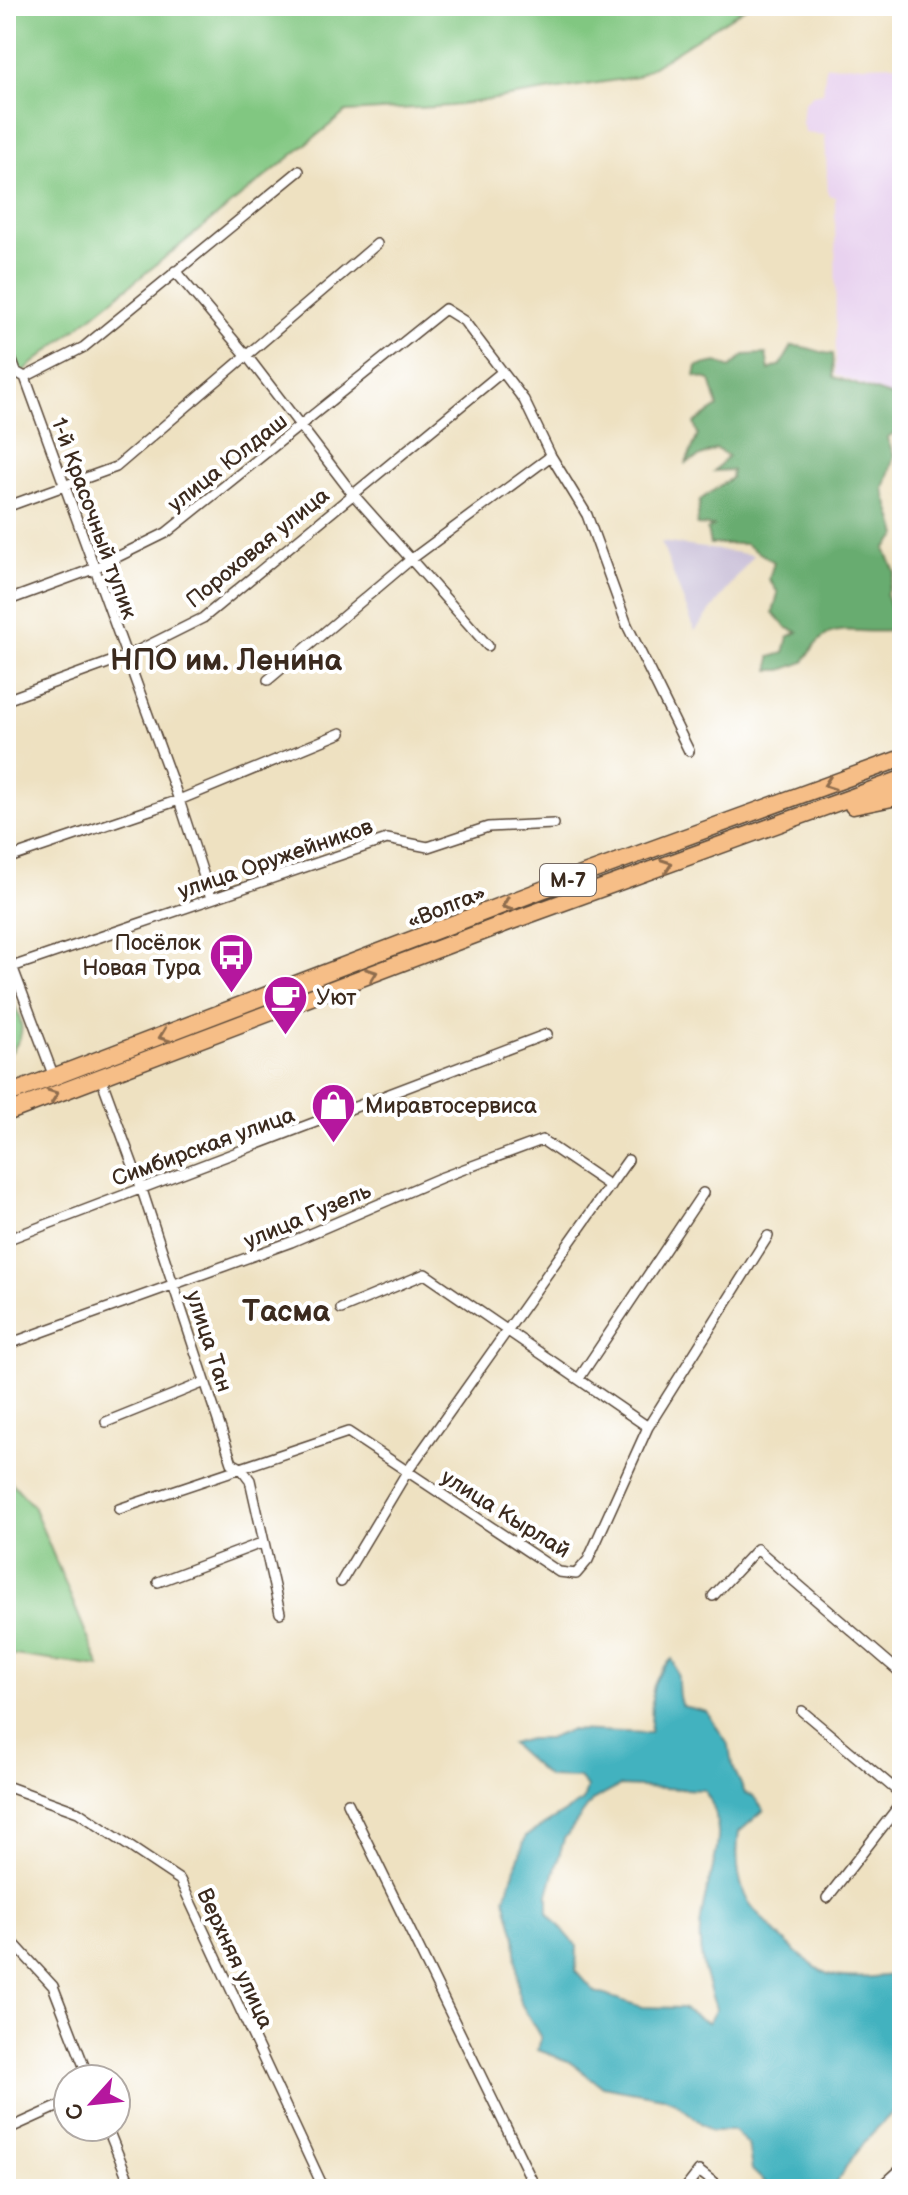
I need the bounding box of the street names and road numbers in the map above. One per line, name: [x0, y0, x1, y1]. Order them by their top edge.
street label: улица Юлдаш: [163, 408, 293, 518]
street label: 1-й Красочный тупик: [45, 414, 143, 623]
street label: Пороховая улица: [181, 482, 335, 614]
street label: улица Оружейников: [174, 813, 377, 905]
road number: М-7: [540, 864, 596, 896]
street label: «Волга»: [403, 879, 490, 935]
street label: Симбирская улица: [108, 1102, 299, 1193]
street label: улица Гузель: [240, 1177, 375, 1255]
street label: улица Тан: [180, 1287, 238, 1396]
street label: улица Кырлай: [436, 1464, 575, 1565]
street label: Верхняя улица: [190, 1884, 279, 2033]

